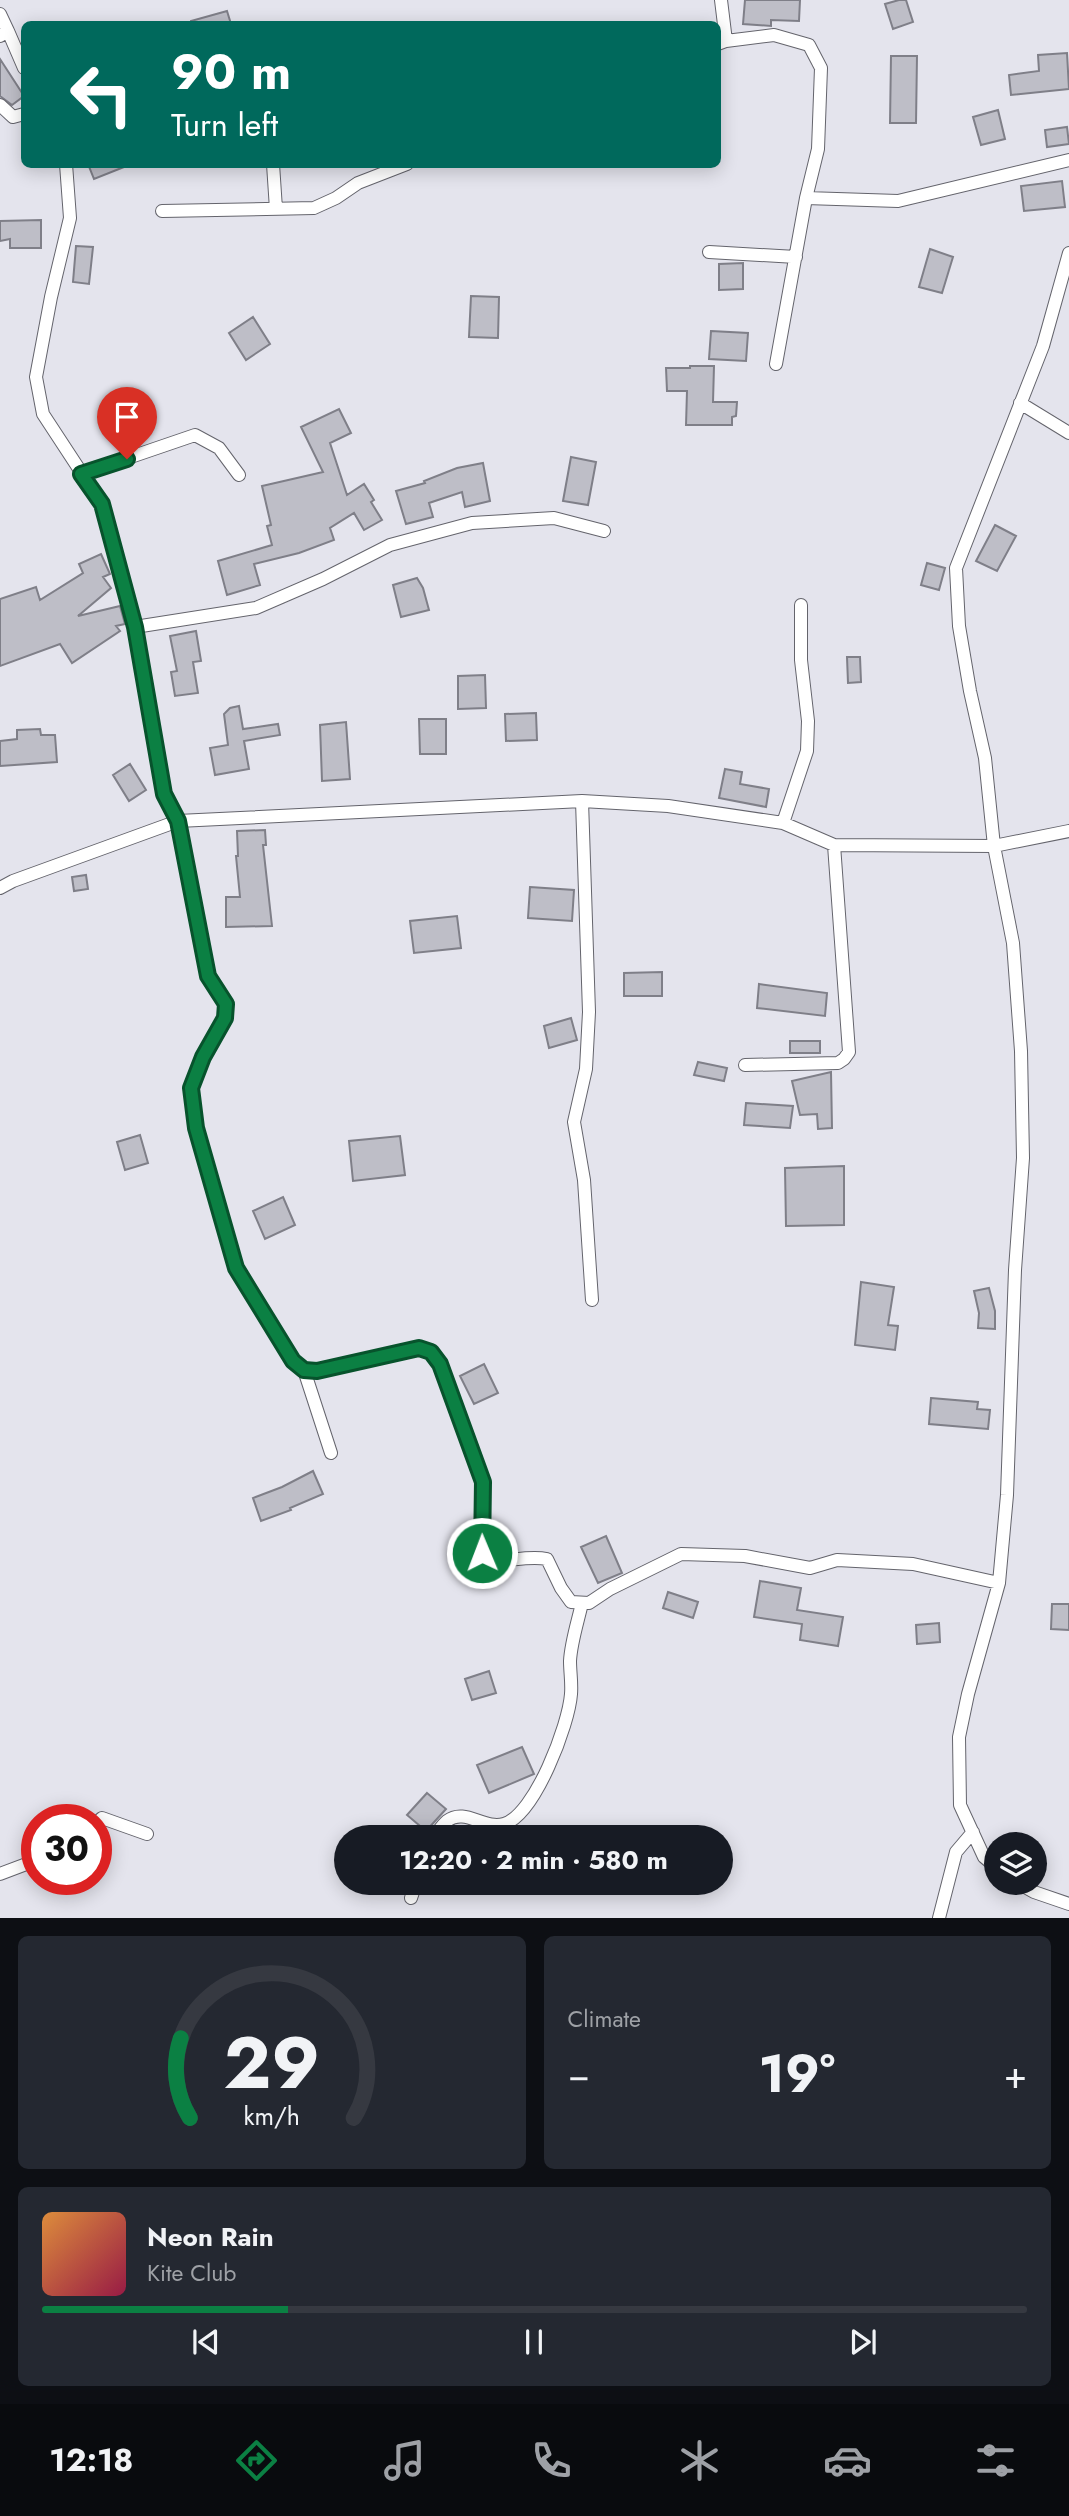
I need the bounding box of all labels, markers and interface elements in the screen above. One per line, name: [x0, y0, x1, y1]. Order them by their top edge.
text: 90 m: [171, 37, 291, 107]
icon: left: [56, 49, 147, 140]
text: Turn left: [171, 102, 278, 148]
pin: [97, 387, 157, 459]
icon: arrive: [108, 398, 146, 436]
position arrow: [445, 1516, 519, 1590]
speed limit sign: 30: [21, 1804, 112, 1895]
map controls: [984, 1832, 1047, 1895]
button: layers: [984, 1832, 1047, 1895]
text: 12:20 · 2 min · 580 m: [399, 1841, 668, 1879]
text: Climate: [568, 2002, 641, 2036]
text: 29: [224, 2011, 320, 2116]
text: 19°: [758, 2036, 835, 2112]
text: −: [568, 2047, 590, 2102]
text: +: [1004, 2047, 1027, 2102]
text: km/h: [243, 2098, 300, 2134]
text: Neon Rain: [147, 2218, 274, 2256]
text: Kite Club: [147, 2256, 236, 2290]
icon: previous: [187, 2323, 225, 2361]
icon: pause: [515, 2323, 553, 2361]
icon: next: [844, 2323, 882, 2361]
icon: directions: [232, 2436, 281, 2485]
icon: music: [380, 2436, 429, 2485]
icon: phone: [527, 2436, 576, 2485]
icon: climate: [675, 2436, 724, 2485]
icon: car: [823, 2436, 872, 2485]
icon: filters: [971, 2436, 1020, 2485]
text: 12:18: [49, 2437, 133, 2483]

